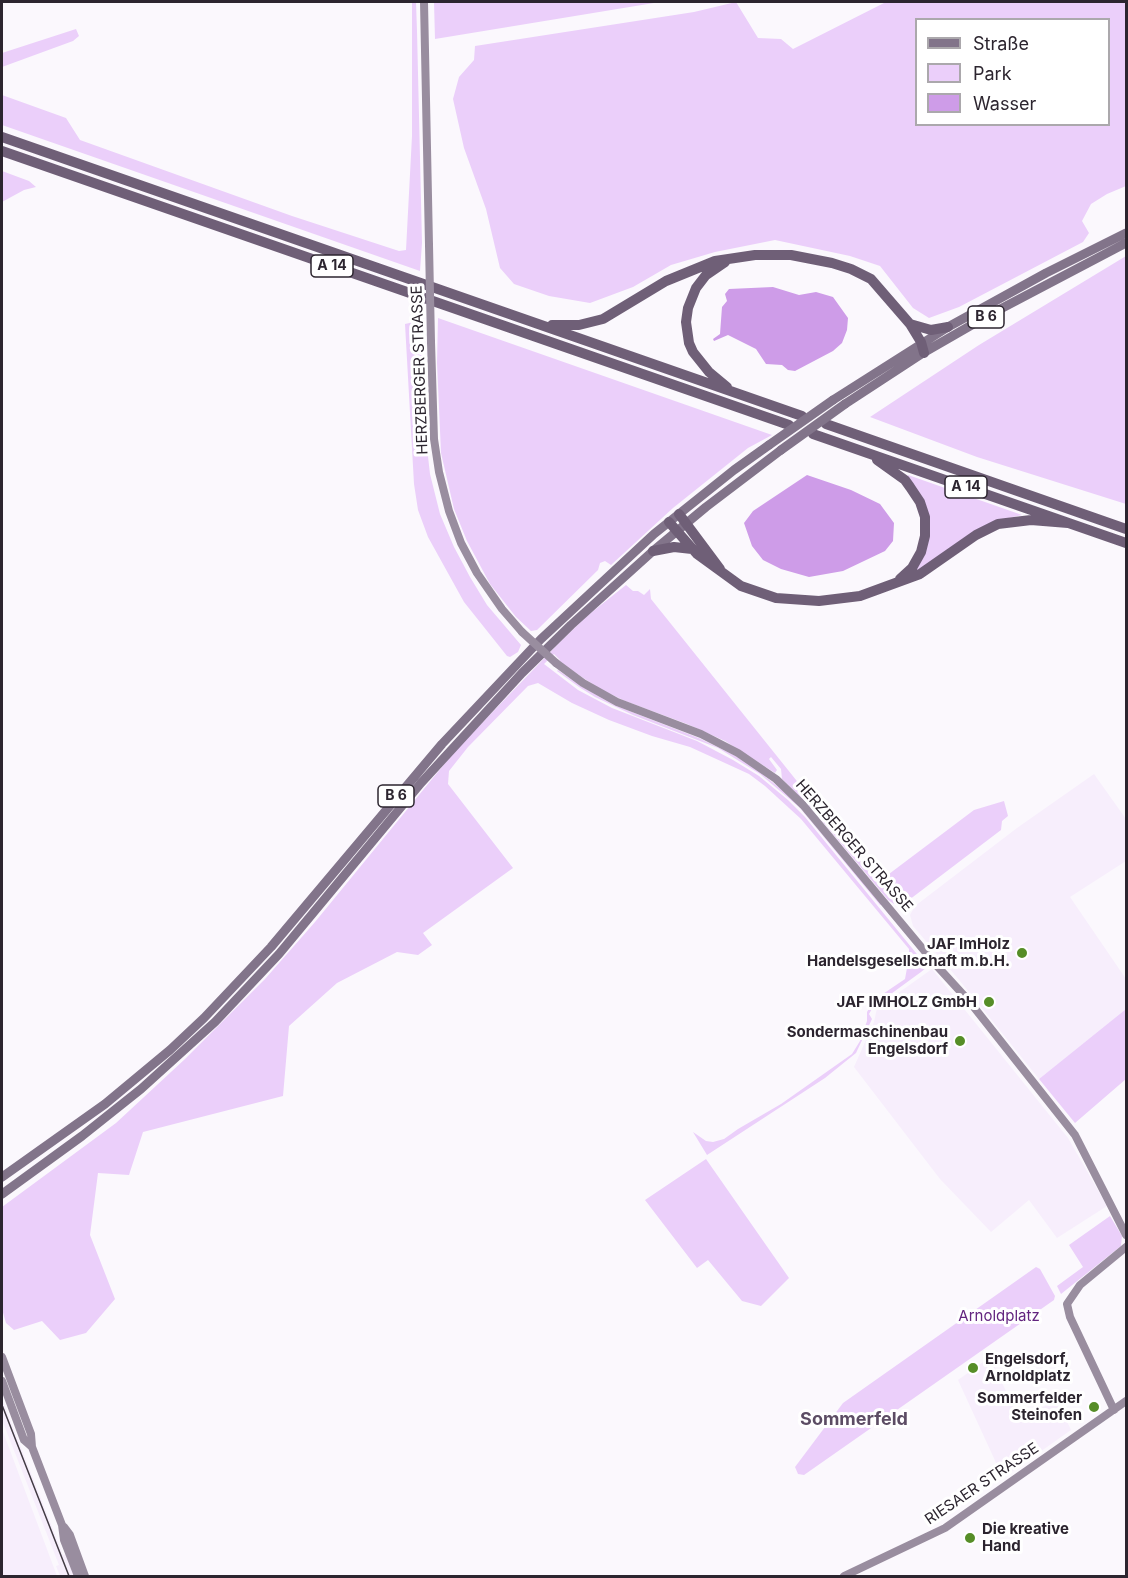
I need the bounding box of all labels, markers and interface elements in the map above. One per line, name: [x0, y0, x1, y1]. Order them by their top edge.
legend: [915, 18, 1110, 126]
text: Straße: [973, 33, 1029, 54]
text: Park: [973, 63, 1012, 84]
text: Wasser: [973, 93, 1036, 114]
road number: A 14: [311, 255, 353, 277]
street label: HERZBERGER STRASSE: [408, 285, 432, 455]
road number: B 6: [968, 306, 1004, 328]
road number: A 14: [945, 476, 987, 498]
street label: HERZBERGER STRASSE: [792, 776, 916, 916]
road number: B 6: [378, 785, 414, 807]
place label: JAF ImHolz Handelsgesellschaft m.b.H.: [807, 935, 1010, 970]
marker: JAF ImHolz Handelsgesellschaft m.b.H.: [1015, 946, 1029, 960]
place label: JAF IMHOLZ GmbH: [836, 993, 977, 1011]
marker: JAF IMHOLZ GmbH: [982, 995, 996, 1009]
place label: Sondermaschinenbau Engelsdorf: [787, 1023, 948, 1058]
marker: Sondermaschinenbau Engelsdorf: [953, 1034, 967, 1048]
park label: Arnoldplatz: [958, 1307, 1040, 1325]
place label: Engelsdorf, Arnoldplatz: [985, 1350, 1071, 1385]
marker: Engelsdorf, Arnoldplatz: [966, 1361, 980, 1375]
place label: Sommerfelder Steinofen: [977, 1389, 1082, 1424]
marker: Sommerfelder Steinofen: [1087, 1400, 1101, 1414]
district label: Sommerfeld: [800, 1409, 908, 1431]
street label: RIESAER STRASSE: [922, 1439, 1042, 1529]
place label: Die kreative Hand: [982, 1520, 1069, 1555]
marker: Die kreative Hand: [963, 1531, 977, 1545]

